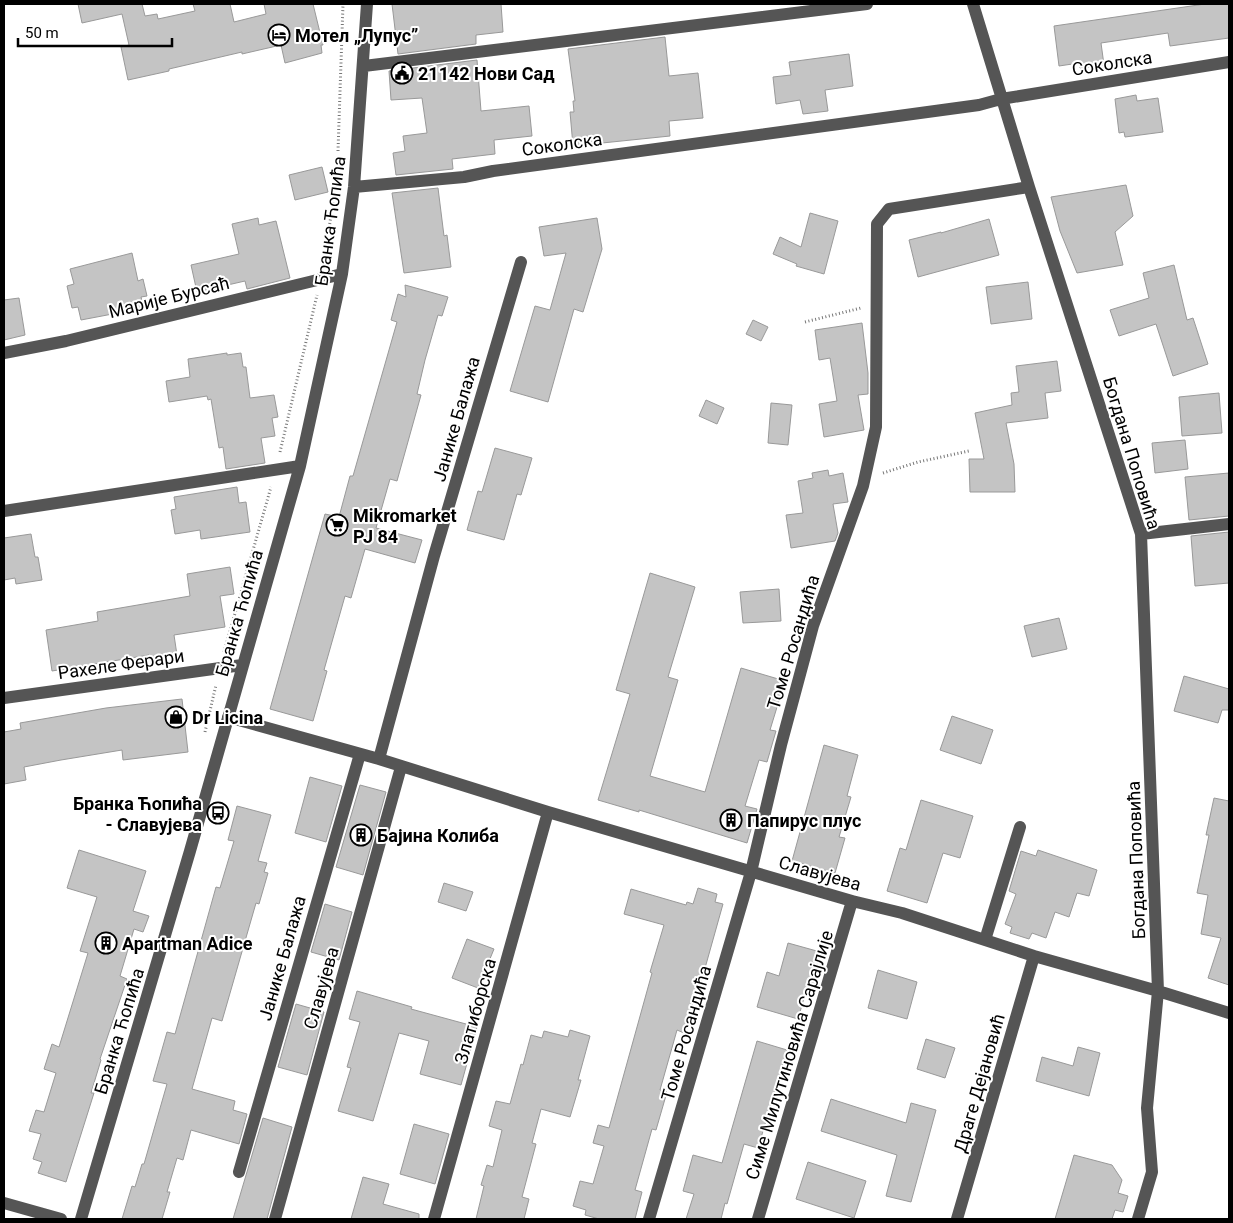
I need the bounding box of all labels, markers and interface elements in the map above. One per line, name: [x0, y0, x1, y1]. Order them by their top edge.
scale bar: [18, 15, 171, 47]
hotel icon: Мотел „Лупус”: [267, 23, 291, 47]
text: 50 m: [25, 24, 59, 42]
place label: Мотел „Лупус”: [295, 25, 418, 46]
street label: Соколска: [1070, 46, 1154, 80]
public building icon: 21142 Нови Сад: [390, 61, 414, 85]
place label: 21142 Нови Сад: [418, 63, 555, 84]
street label: Соколска: [520, 128, 604, 160]
street label: Бранка Ћопића: [310, 155, 350, 287]
street label: Марије Бурсаћ: [106, 272, 232, 322]
street label: Јанике Балажа: [428, 354, 484, 484]
street label: Богдана Поповића: [1099, 374, 1165, 532]
place label: Mikromarket PJ 84: [353, 505, 457, 547]
supermarket icon: Mikromarket PJ 84: [325, 513, 349, 537]
street label: Бранка Ћопића: [211, 547, 267, 679]
street label: Томе Росандића: [763, 572, 823, 712]
street label: Рахеле Ферари: [56, 645, 186, 683]
shop icon: Dr Licina: [164, 705, 188, 729]
place label: Dr Licina: [192, 707, 263, 728]
street label: Богдана Поповића: [1123, 780, 1149, 940]
place label: Бранка Ћопића - Славујева: [73, 793, 202, 835]
bus stop icon: Бранка Ћопића - Славујева: [206, 801, 230, 825]
building icon: Папирус плус: [719, 808, 743, 832]
place label: Папирус плус: [747, 810, 861, 831]
building icon: Бајина Колиба: [349, 823, 373, 847]
place label: Бајина Колиба: [377, 825, 499, 846]
street label: Славујева: [776, 851, 864, 895]
street label: Јанике Балажа: [254, 893, 310, 1023]
street label: Симе Милутиновића Сарајлије: [741, 928, 837, 1182]
building icon: Apartman Adice: [94, 931, 118, 955]
place label: Apartman Adice: [122, 933, 253, 954]
street label: Славујева: [299, 944, 343, 1032]
street label: Златиборска: [450, 956, 500, 1066]
street label: Томе Росандића: [657, 963, 715, 1103]
street label: Бранка Ћопића: [90, 965, 148, 1097]
street label: Драге Дејановић: [949, 1011, 1009, 1155]

